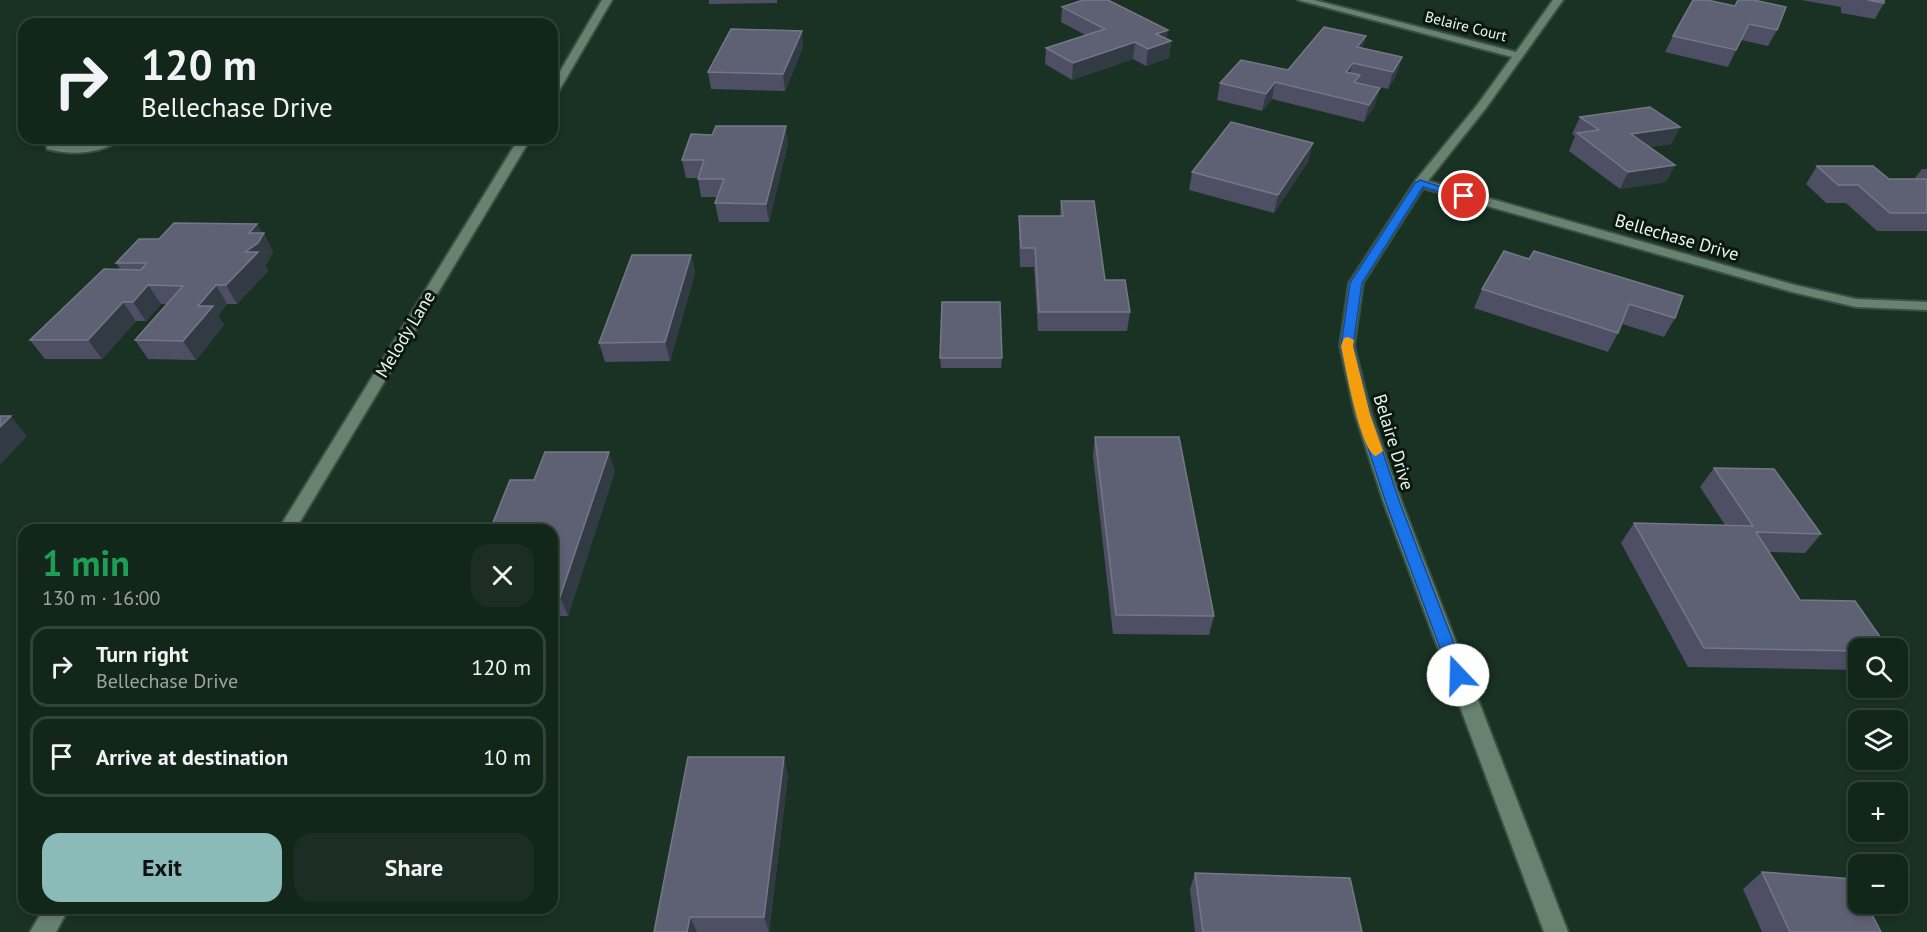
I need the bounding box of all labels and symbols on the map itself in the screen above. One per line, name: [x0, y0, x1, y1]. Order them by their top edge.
street label: Belaire Court: [1423, 7, 1509, 45]
pin: [1438, 170, 1489, 221]
street label: Bellechase Drive: [1612, 208, 1742, 266]
street label: Melody Lane: [370, 286, 440, 382]
street label: Belaire Drive: [1369, 391, 1419, 493]
position arrow: [1426, 643, 1490, 707]

